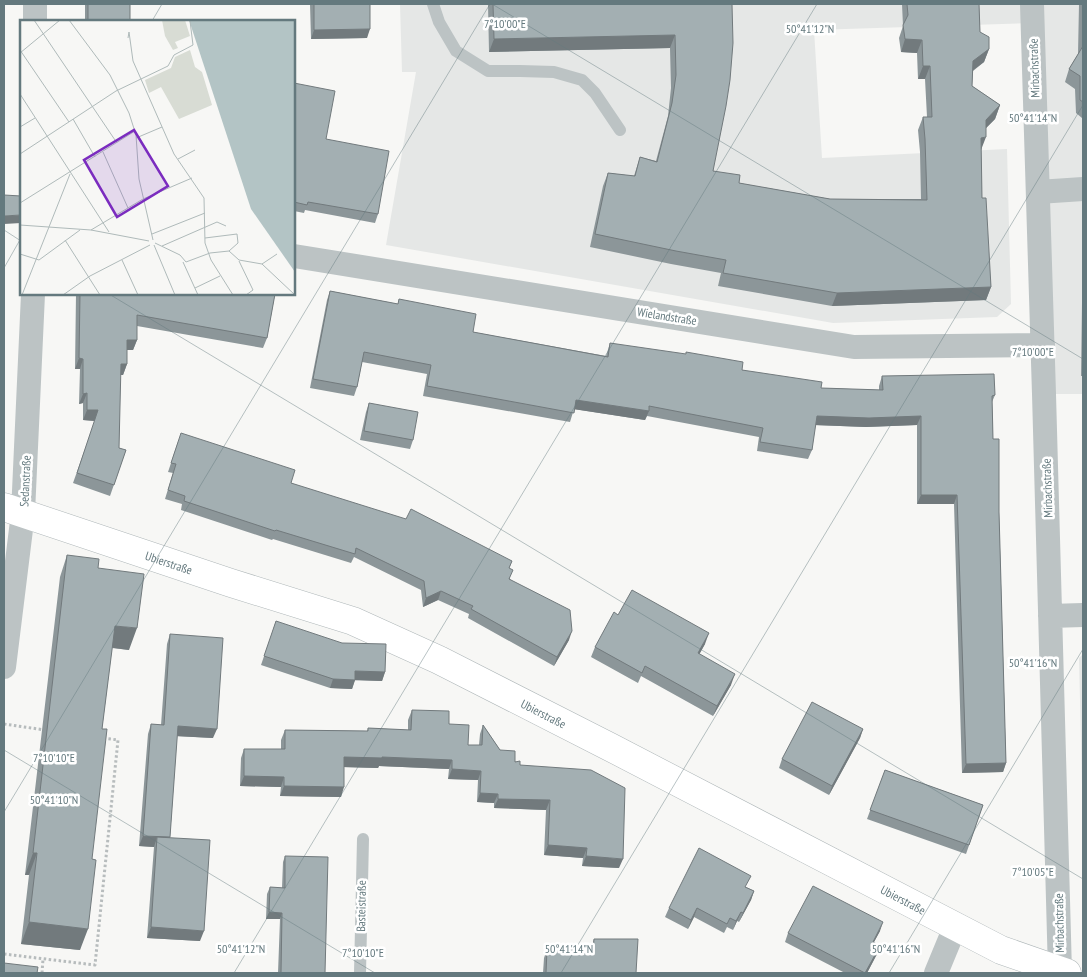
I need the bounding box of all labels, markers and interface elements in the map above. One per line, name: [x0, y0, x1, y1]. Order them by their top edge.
text: 7°10'00"E: [484, 16, 526, 31]
inset map: [20, 20, 295, 295]
text: 50°41'12"N: [786, 21, 834, 36]
street label: Mirbachstraße: [1025, 38, 1043, 98]
text: 50°41'14"N: [1009, 110, 1057, 125]
street label: Wielandstraße: [636, 304, 698, 328]
text: 7°10'00"E: [1012, 344, 1054, 359]
street label: Sedanstraße: [16, 455, 34, 507]
street label: Mirbachstraße: [1038, 458, 1056, 518]
street label: Ubierstraße: [144, 547, 194, 577]
text: 50°41'16"N: [1009, 655, 1057, 670]
street label: Ubierstraße: [519, 696, 569, 731]
text: 7°10'10"E: [33, 750, 75, 765]
text: 50°41'10"N: [30, 792, 78, 807]
text: 7°10'05"E: [1012, 864, 1054, 879]
street label: Basteistraße: [353, 880, 369, 932]
street label: Ubierstraße: [878, 881, 928, 917]
street label: Mirbachstraße: [1051, 893, 1067, 953]
text: 50°41'12"N: [217, 941, 265, 956]
text: 50°41'14"N: [545, 941, 593, 956]
text: 50°41'16"N: [872, 941, 920, 956]
text: 7°10'10"E: [342, 945, 384, 960]

